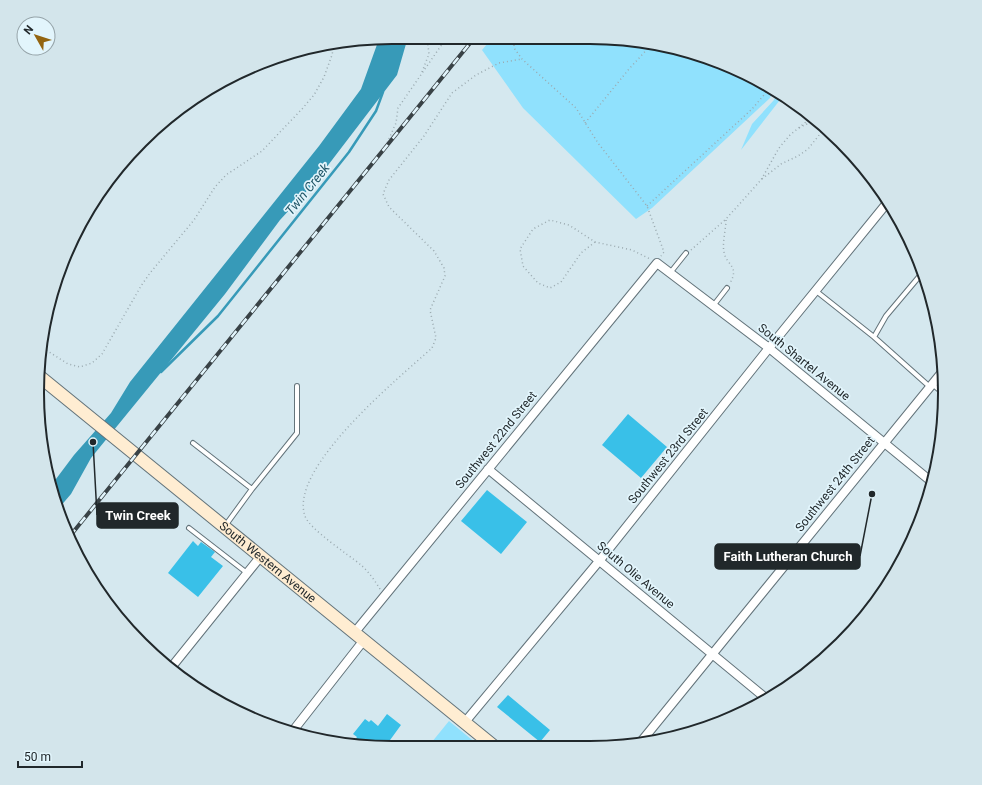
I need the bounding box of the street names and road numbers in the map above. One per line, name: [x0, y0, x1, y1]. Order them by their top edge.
street label: South Shartel Avenue: [755, 321, 853, 403]
street label: Southwest 22nd Street: [452, 388, 540, 491]
street label: Southwest 23rd Street: [625, 406, 711, 506]
street label: Southwest 24th Street: [792, 434, 878, 534]
street label: South Western Avenue: [217, 519, 319, 606]
street label: South Olie Avenue: [594, 539, 678, 611]

